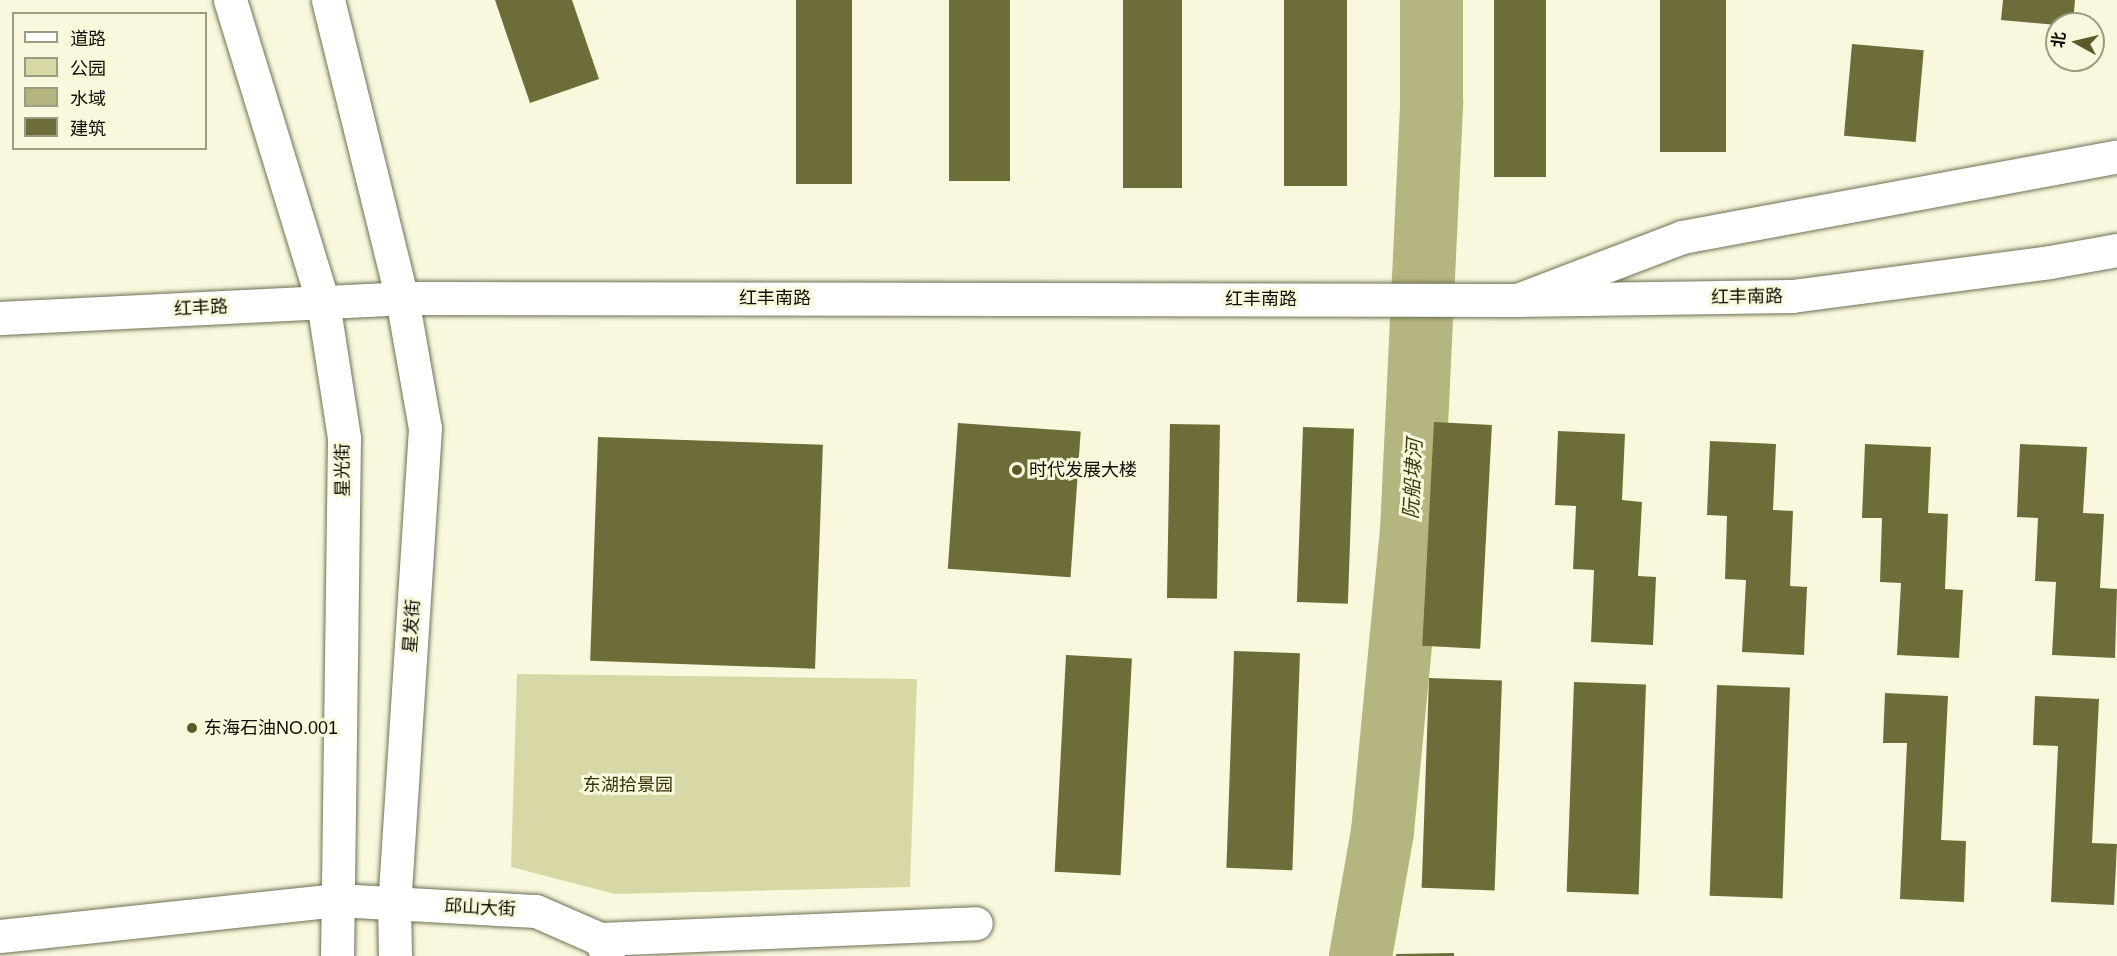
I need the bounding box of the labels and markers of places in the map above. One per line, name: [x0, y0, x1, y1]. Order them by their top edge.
place label: 时代发展大楼: [1029, 459, 1137, 481]
marker: 时代发展大楼: [1010, 463, 1024, 477]
place label: 东海石油NO.001: [204, 717, 338, 739]
marker: 东海石油NO.001: [185, 721, 199, 735]

